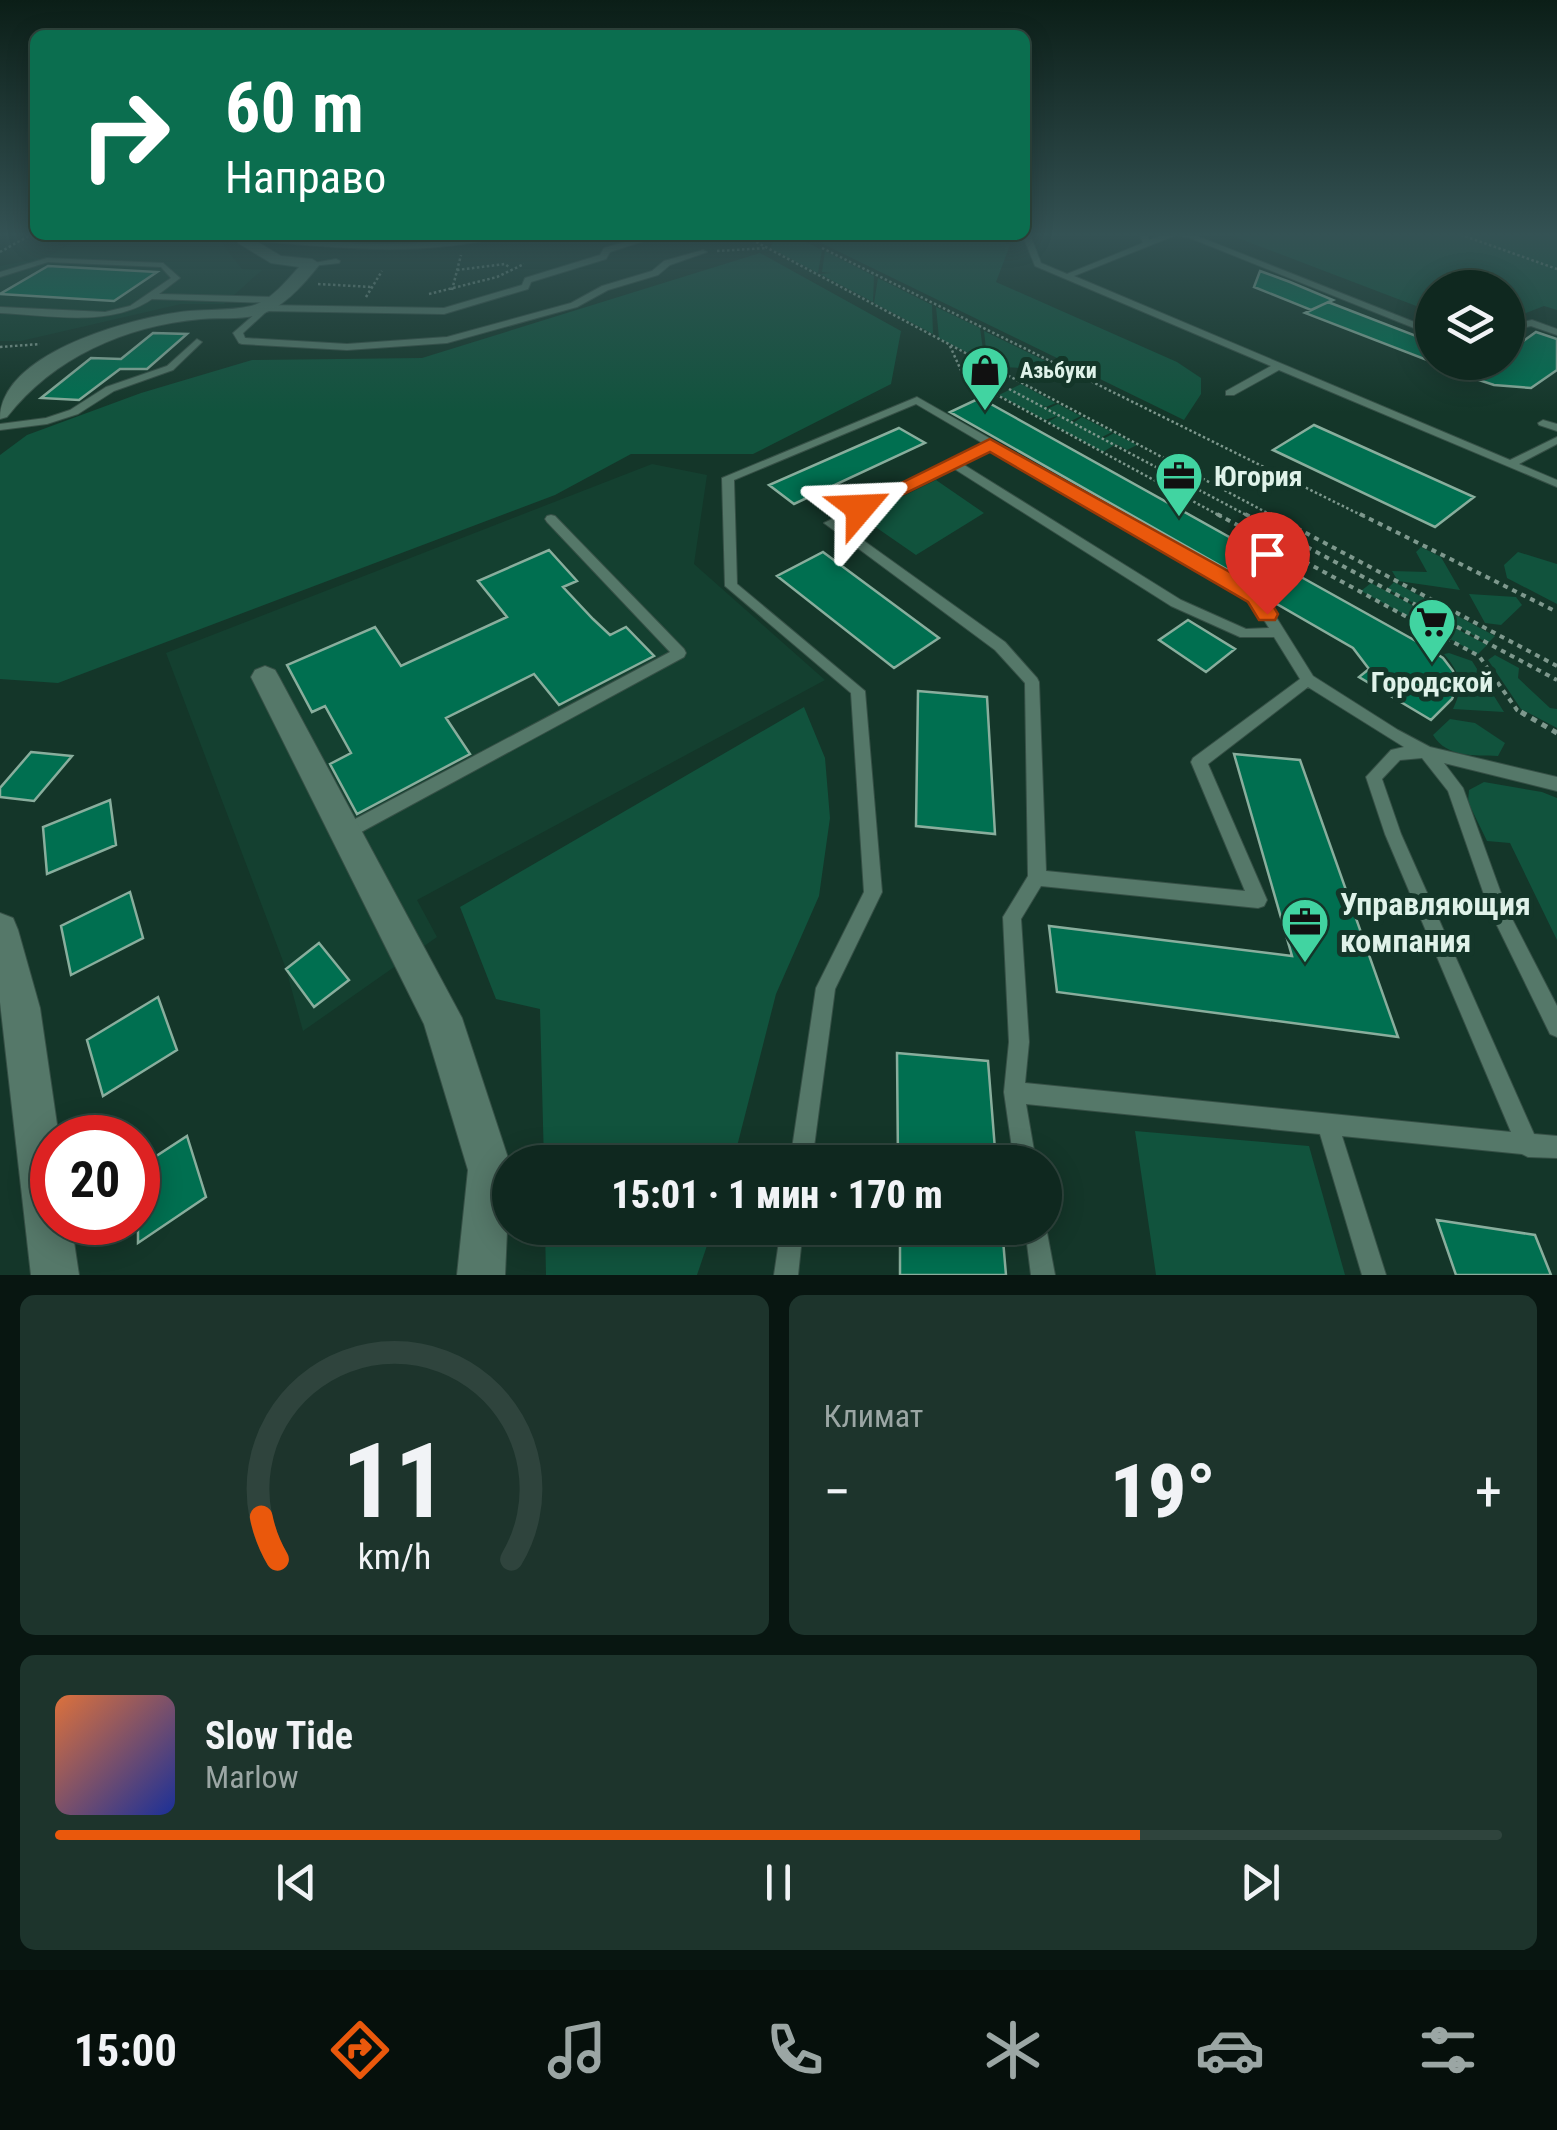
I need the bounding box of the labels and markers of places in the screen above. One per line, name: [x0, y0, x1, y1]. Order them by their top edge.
shop icon: Азьбуки: [959, 344, 1011, 412]
place label: Азьбуки: [1020, 358, 1097, 383]
office icon: Югория: [1153, 450, 1205, 518]
place label: Югория: [1214, 460, 1303, 493]
pin: [1225, 512, 1310, 615]
supermarket icon: Городской: [1406, 596, 1458, 664]
place label: Городской: [1371, 666, 1493, 699]
place label: Управляющия компания: [1340, 885, 1531, 960]
office icon: Управляющия компания: [1279, 896, 1331, 964]

